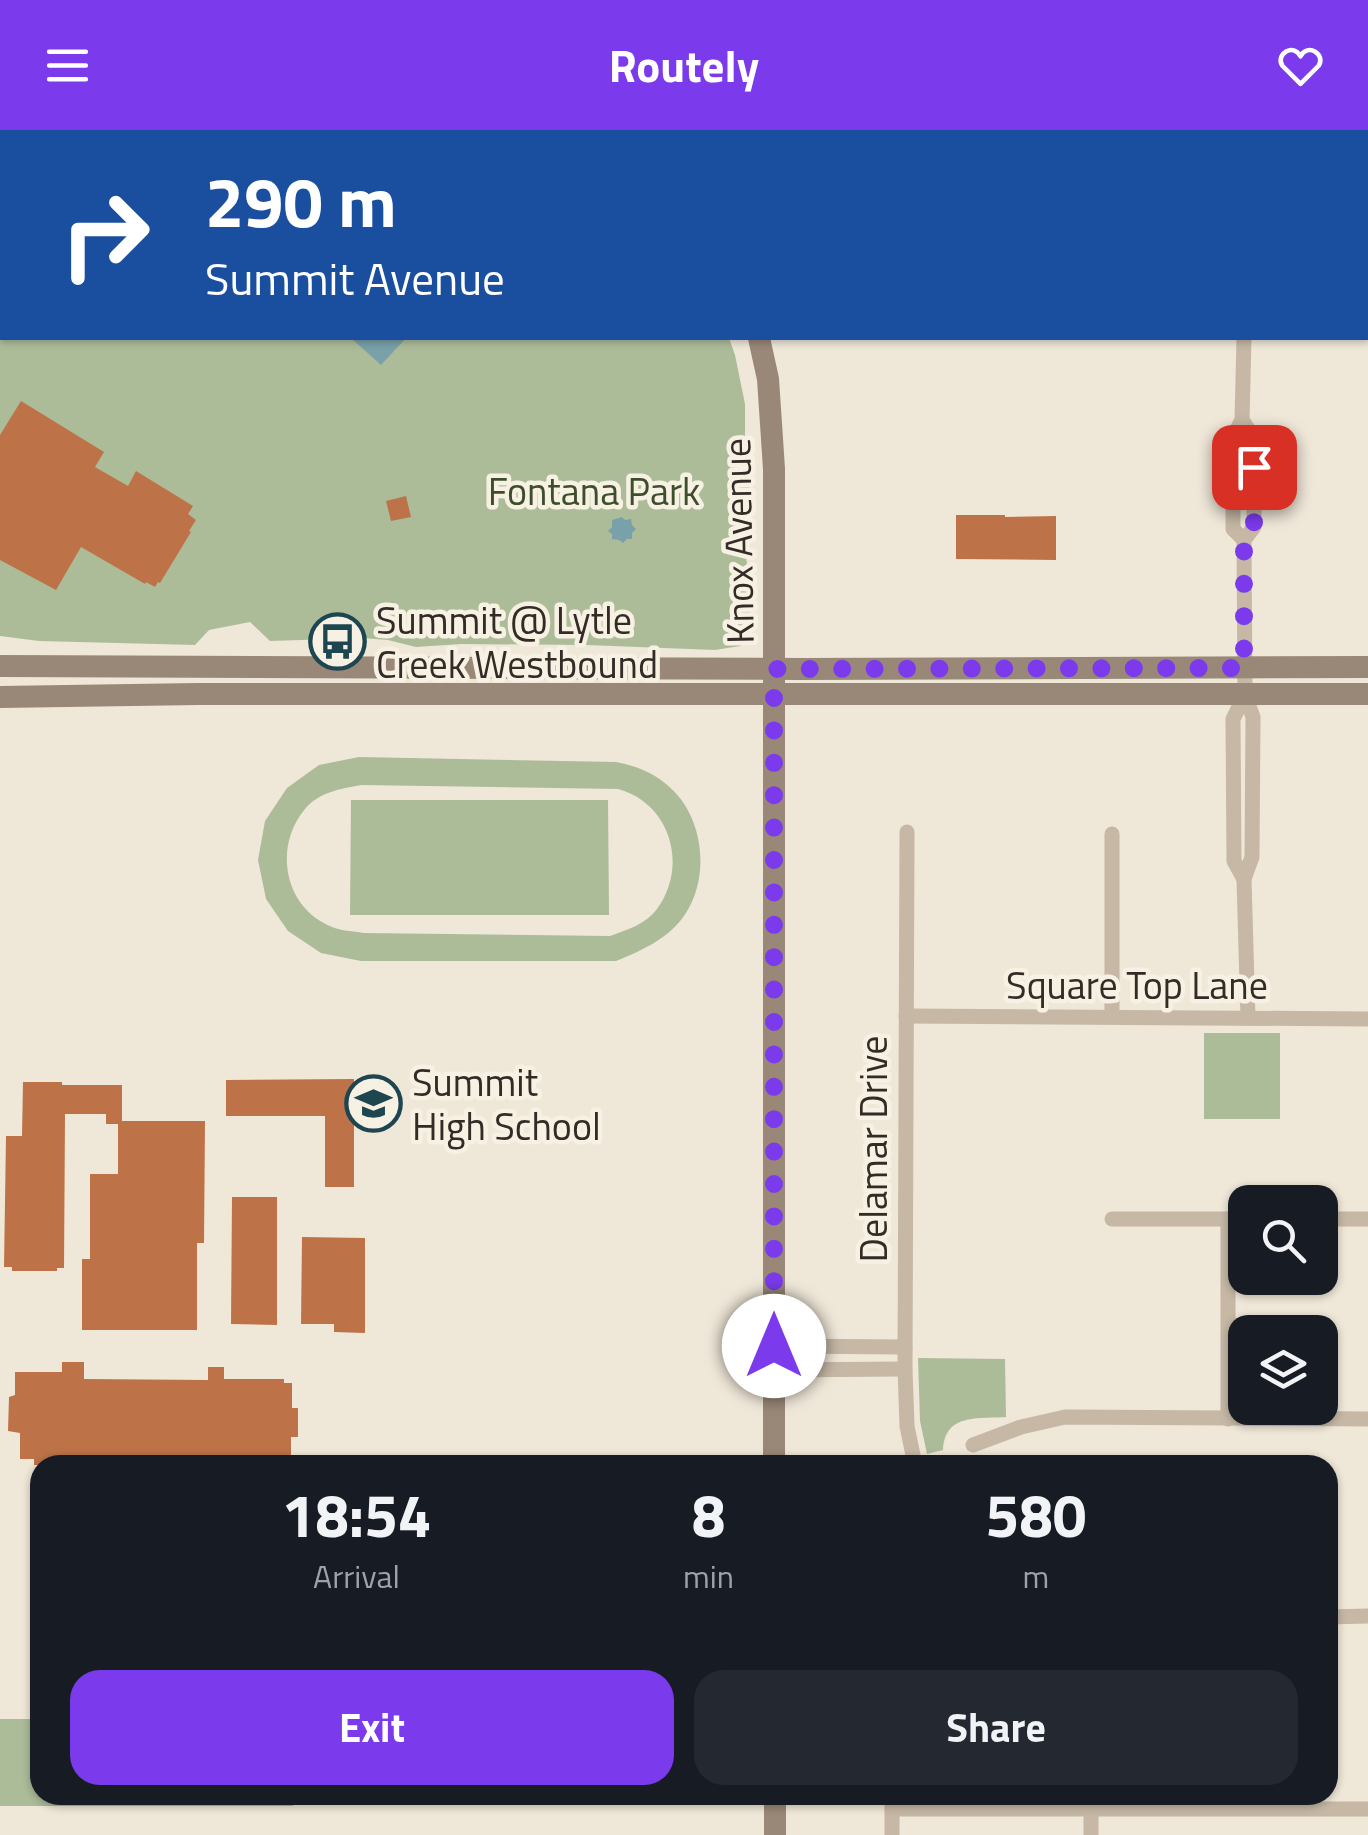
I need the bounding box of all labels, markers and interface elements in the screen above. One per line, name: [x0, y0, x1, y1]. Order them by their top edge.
text: Routely: [609, 31, 759, 99]
icon: menu: [40, 38, 95, 93]
icon: heart: [1273, 38, 1328, 93]
text: 290 m: [205, 148, 397, 254]
icon: right: [40, 170, 170, 300]
text: Summit Avenue: [205, 244, 505, 312]
pin: [1212, 425, 1297, 510]
street label: Knox Avenue: [707, 438, 769, 644]
icon: arrive: [1227, 440, 1282, 495]
park label: Fontana Park: [488, 462, 700, 520]
place label: Summit @ Lytle Creek Westbound: [376, 591, 658, 693]
bus stop icon: Summit @ Lytle Creek Westbound: [307, 612, 367, 672]
street label: Square Top Lane: [1006, 956, 1268, 1014]
street label: Delamar Drive: [844, 1036, 902, 1262]
place label: Summit High School: [412, 1053, 601, 1155]
school or university icon: Summit High School: [343, 1074, 403, 1134]
map controls: [1228, 1185, 1338, 1425]
button: search: [1228, 1185, 1338, 1295]
position arrow: [722, 1294, 826, 1398]
button: layers: [1228, 1315, 1338, 1425]
text: 18:54: [282, 1469, 431, 1560]
text: 8: [692, 1469, 725, 1560]
text: 580: [986, 1469, 1086, 1560]
text: Arrival: [313, 1552, 400, 1600]
text: min: [683, 1552, 734, 1600]
text: m: [1023, 1552, 1049, 1600]
button: Exit: [70, 1670, 674, 1785]
button: Share: [694, 1670, 1298, 1785]

